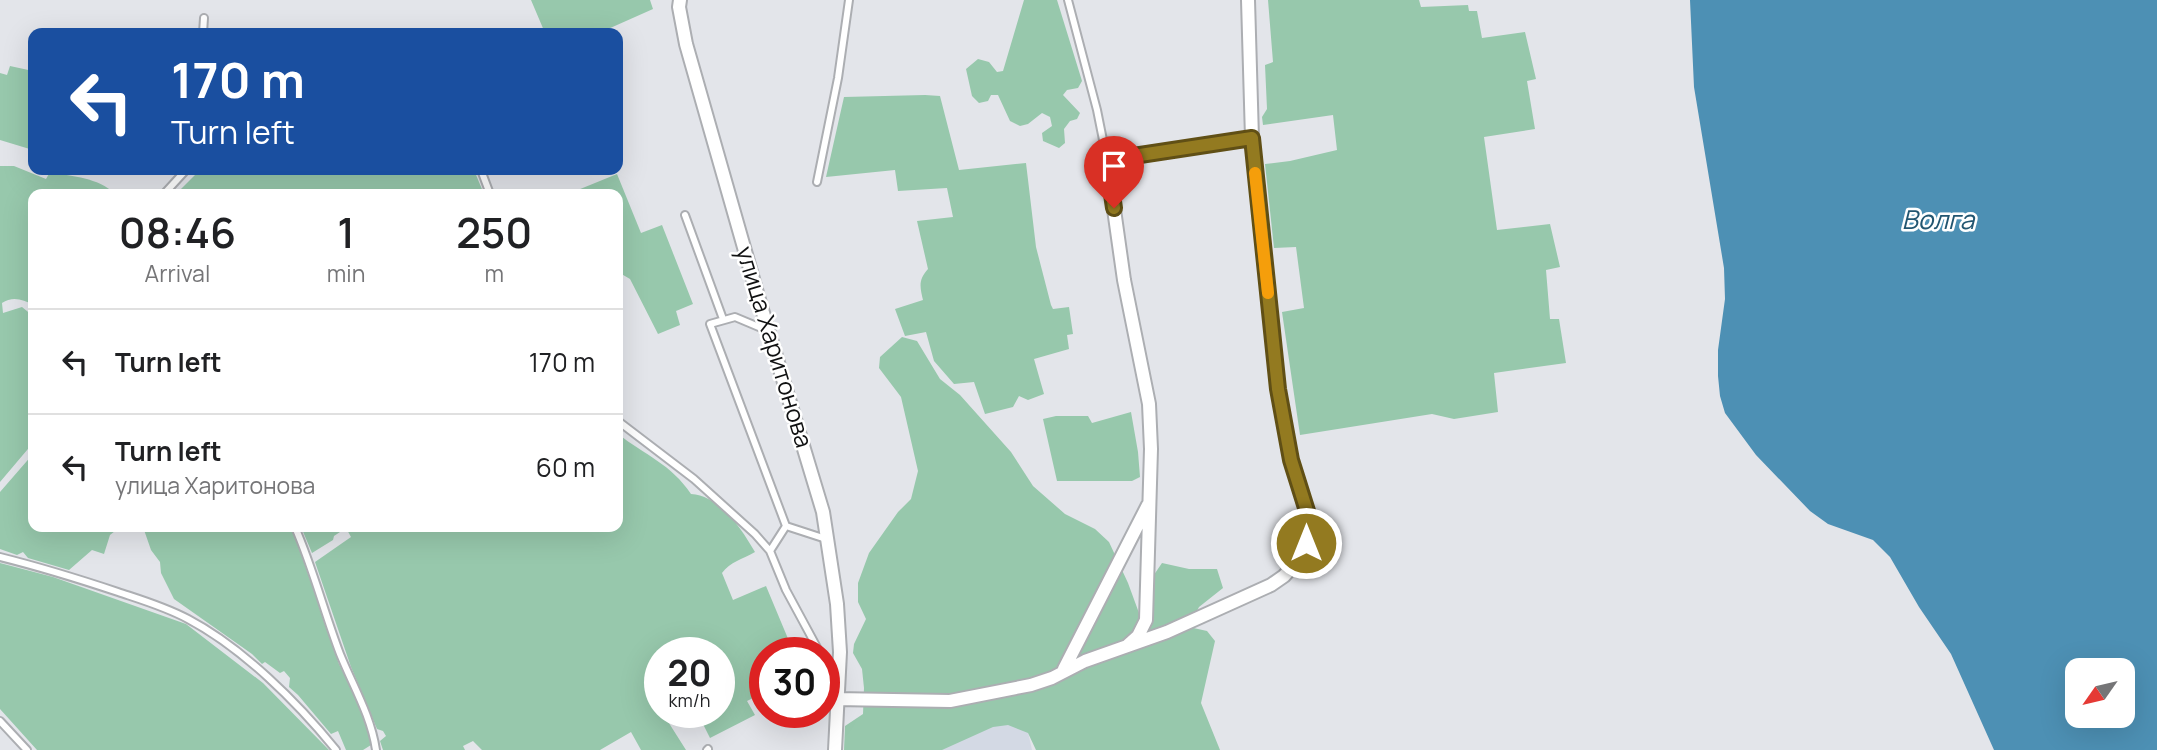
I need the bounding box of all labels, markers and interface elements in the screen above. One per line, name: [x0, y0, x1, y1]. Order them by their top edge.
text: 170 m: [171, 46, 305, 113]
icon: left: [56, 56, 147, 147]
text: Turn left: [171, 110, 295, 154]
pin: [1084, 136, 1144, 208]
icon: arrive: [1095, 147, 1133, 185]
water label: Волга: [1902, 201, 1976, 237]
text: 08:46: [119, 203, 236, 261]
text: 1: [337, 203, 355, 261]
text: 250: [456, 203, 532, 261]
street label: улица Харитонова: [729, 242, 822, 451]
text: Arrival: [145, 257, 210, 289]
text: min: [327, 257, 365, 289]
text: m: [484, 257, 504, 289]
icon: left: [56, 343, 94, 381]
text: Turn left: [115, 344, 222, 380]
text: 170 m: [529, 344, 595, 380]
text: Turn left: [115, 433, 222, 469]
icon: left: [56, 448, 94, 486]
text: 60 m: [536, 449, 595, 485]
text: улица Харитонова: [115, 469, 315, 501]
position arrow: [1269, 506, 1343, 580]
speed limit sign: 30: [749, 637, 840, 728]
text: 20: [668, 649, 711, 697]
north arrow: [2065, 658, 2135, 728]
map controls: [2065, 658, 2135, 728]
text: km/h: [669, 688, 710, 712]

